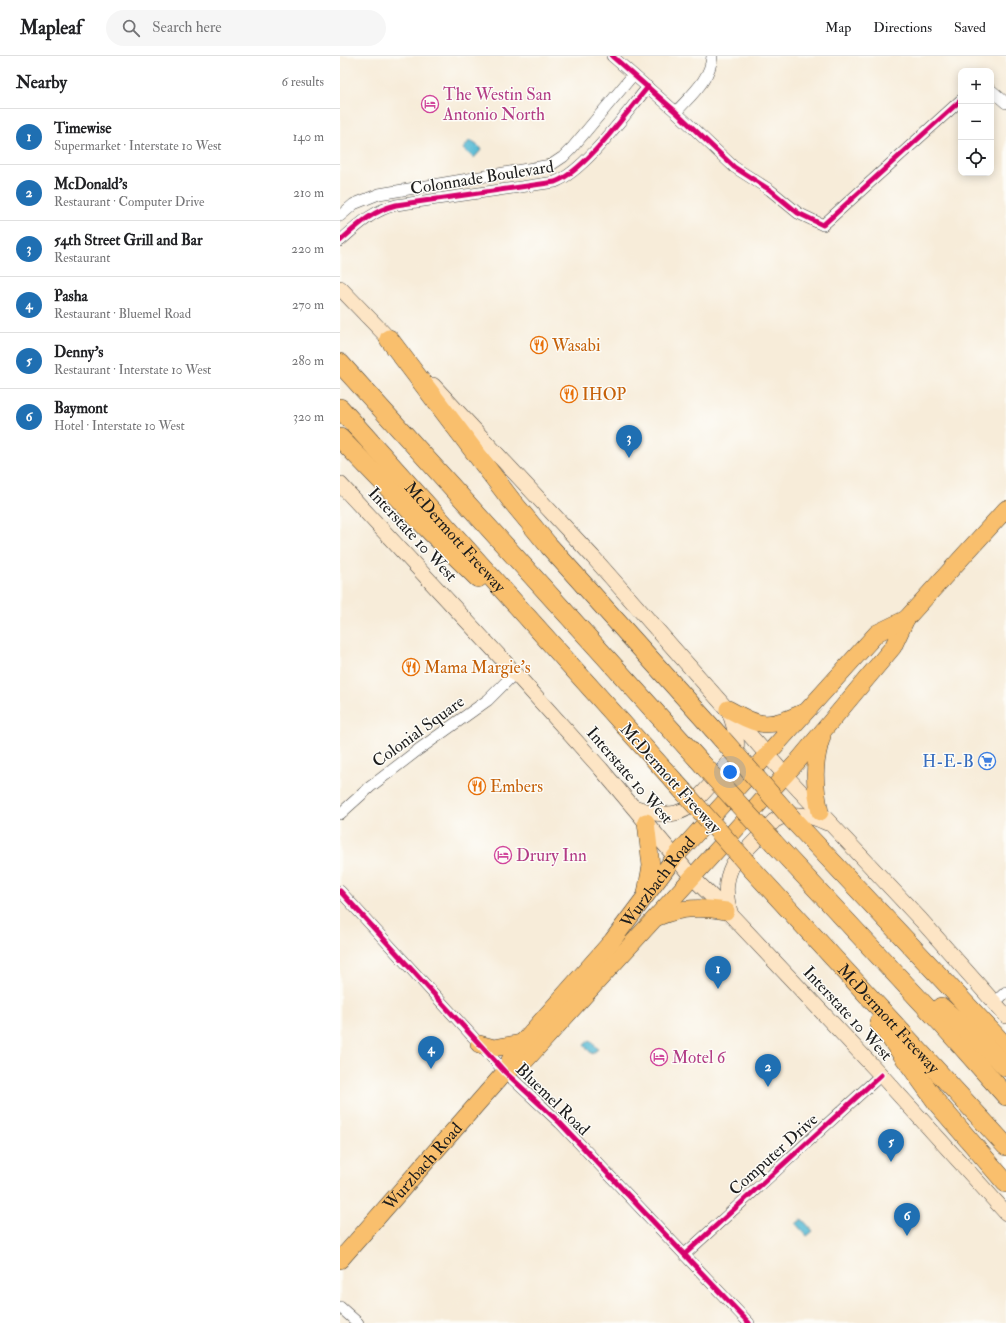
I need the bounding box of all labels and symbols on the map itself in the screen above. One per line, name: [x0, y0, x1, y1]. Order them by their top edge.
place label: The Westin San Antonio North: [442, 84, 552, 125]
hotel icon: The Westin San Antonio North: [420, 94, 440, 114]
street label: Colonnade Boulevard: [409, 156, 556, 199]
restaurant icon: Wasabi: [529, 335, 549, 355]
place label: Wasabi: [551, 335, 601, 356]
restaurant icon: IHOP: [559, 384, 579, 404]
place label: IHOP: [582, 384, 626, 405]
pin: 3: [616, 425, 642, 458]
street label: McDermott Freeway: [400, 477, 510, 598]
street label: Interstate 10 West: [364, 483, 462, 586]
restaurant icon: Mama Margie's: [401, 657, 421, 677]
place label: Mama Margie's: [424, 657, 531, 678]
street label: Colonial Square: [368, 691, 468, 772]
street label: McDermott Freeway: [615, 719, 726, 839]
street label: Interstate 10 West: [582, 723, 678, 828]
place label: H-E-B: [922, 751, 974, 772]
supermarket icon: H-E-B: [977, 751, 997, 771]
your location: [720, 762, 740, 782]
restaurant icon: Embers: [467, 776, 487, 796]
place label: Embers: [490, 776, 543, 797]
street label: Wurzbach Road: [615, 832, 700, 932]
hotel icon: Drury Inn: [493, 845, 513, 865]
place label: Drury Inn: [516, 845, 587, 867]
pin: 1: [705, 956, 731, 989]
street label: McDermott Freeway: [833, 959, 945, 1079]
street label: Interstate 10 West: [799, 962, 897, 1065]
pin: 4: [418, 1036, 444, 1069]
hotel icon: Motel 6: [649, 1047, 669, 1067]
place label: Motel 6: [672, 1047, 727, 1068]
pin: 2: [755, 1054, 781, 1087]
street label: Bluemel Road: [511, 1059, 595, 1140]
street label: Computer Drive: [725, 1109, 823, 1201]
street label: Wurzbach Road: [378, 1118, 467, 1215]
pin: 5: [878, 1129, 904, 1162]
pin: 6: [894, 1203, 920, 1236]

